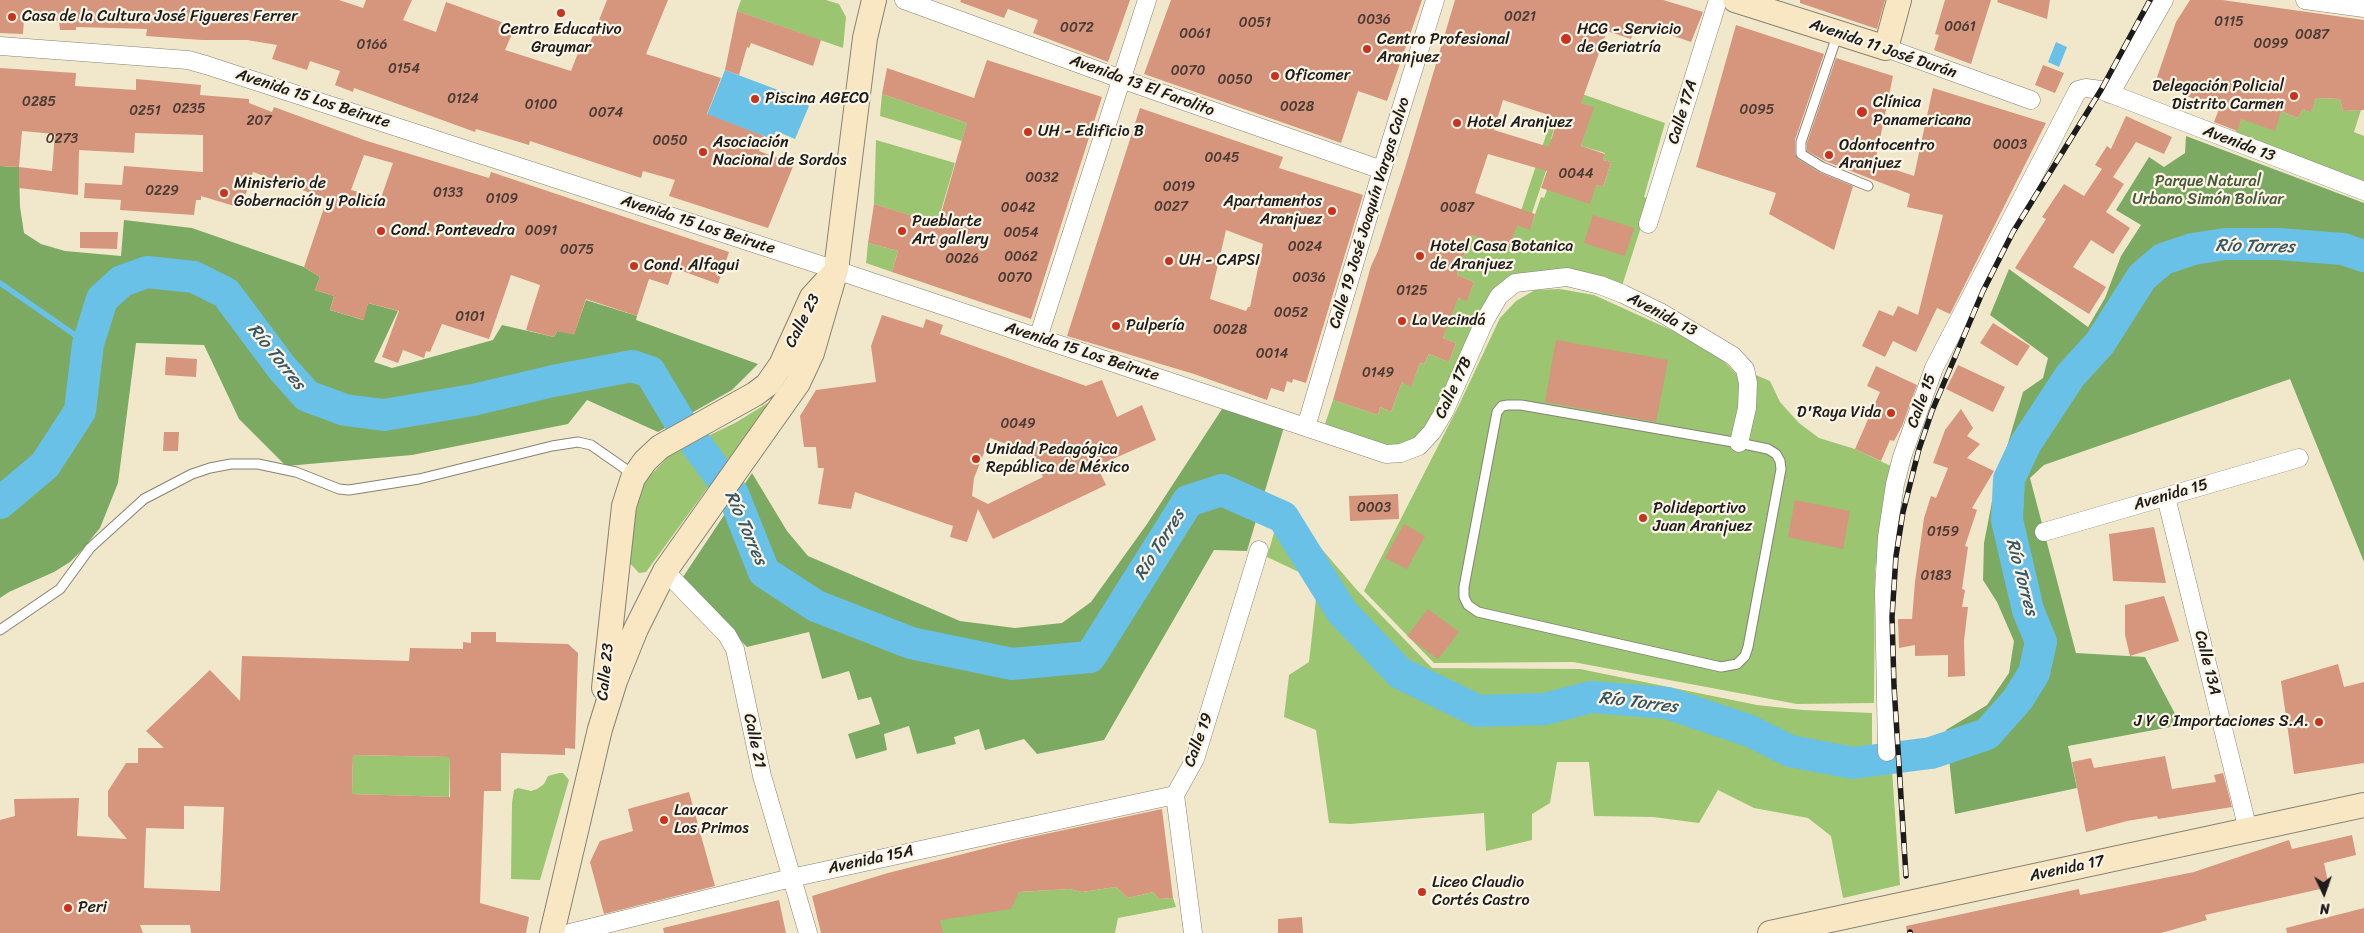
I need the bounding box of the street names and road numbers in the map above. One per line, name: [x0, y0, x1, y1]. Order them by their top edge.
street label: Avenida 11 José Durán: [1807, 15, 1959, 83]
street label: Avenida 13 El Farolito: [1067, 51, 1217, 121]
street label: Avenida 15 Los Beirute: [234, 65, 392, 133]
street label: Calle 17A: [1664, 78, 1702, 146]
street label: Calle 19 José Joaquín Vargas Calvo: [1326, 95, 1414, 331]
street label: Avenida 13: [2200, 122, 2278, 166]
street label: Avenida 15 Los Beirute: [619, 191, 777, 259]
street label: Avenida 13: [1624, 289, 1700, 341]
street label: Calle 23: [781, 291, 825, 351]
street label: Avenida 15 Los Beirute: [1003, 318, 1161, 386]
street label: Calle 17B: [1431, 354, 1477, 422]
street label: Calle 15: [1903, 371, 1941, 431]
street label: Avenida 15: [2132, 475, 2210, 515]
street label: Calle 13A: [2190, 629, 2224, 697]
street label: Calle 23: [593, 642, 619, 702]
street label: Calle 19: [1180, 710, 1218, 770]
street label: Calle 21: [739, 712, 769, 770]
street label: Avenida 15A: [826, 842, 916, 878]
street label: Avenida 17: [2028, 852, 2106, 886]

